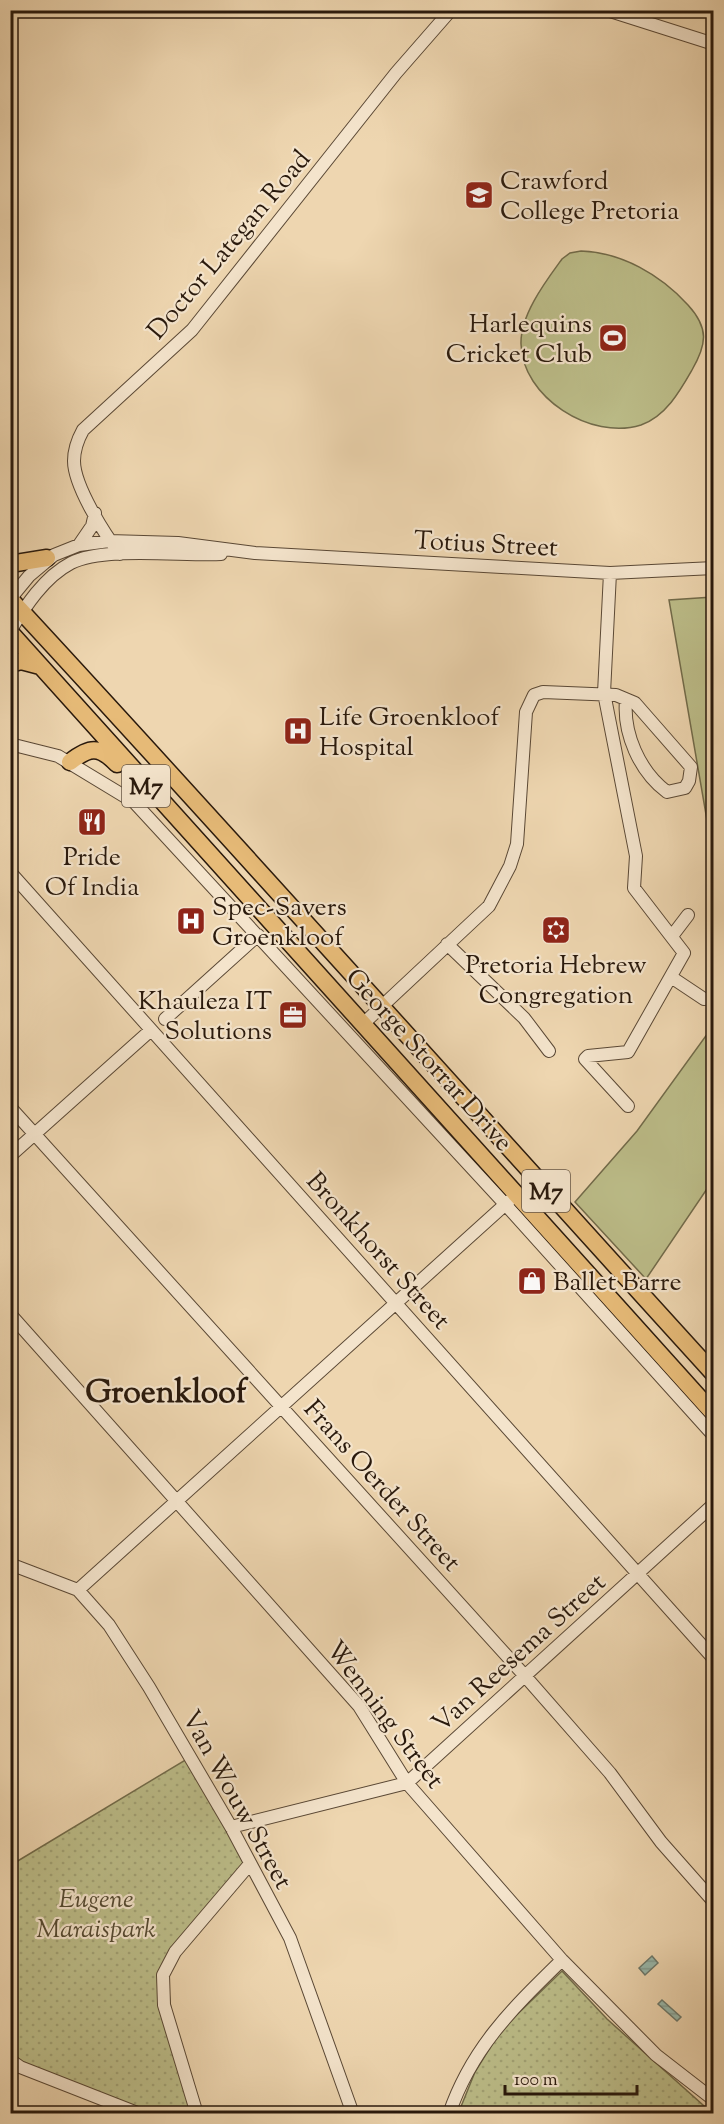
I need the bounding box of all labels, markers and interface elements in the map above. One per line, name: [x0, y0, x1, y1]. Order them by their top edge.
street label: Doctor Lategan Road: [139, 143, 321, 348]
place label: Crawford College Pretoria: [500, 164, 679, 231]
school or university icon: Crawford College Pretoria: [463, 179, 495, 211]
place label: Harlequins Cricket Club: [446, 307, 592, 374]
sports icon: Harlequins Cricket Club: [597, 322, 629, 354]
street label: Totius Street: [413, 523, 559, 568]
place label: Life Groenkloof Hospital: [319, 700, 500, 767]
hospital icon: Life Groenkloof Hospital: [282, 715, 314, 747]
road number: M7: [122, 765, 170, 807]
restaurant icon: Pride Of India: [76, 806, 108, 838]
place label: Pride Of India: [45, 840, 139, 907]
place label: Spec-Savers Groenkloof: [212, 890, 347, 957]
hospital icon: Spec-Savers Groenkloof: [175, 905, 207, 937]
synagogue icon: Pretoria Hebrew Congregation: [540, 914, 572, 946]
place label: Pretoria Hebrew Congregation: [465, 948, 647, 1015]
street label: George Storrar Drive: [336, 961, 521, 1160]
place label: Khauleza IT Solutions: [138, 984, 272, 1051]
office icon: Khauleza IT Solutions: [277, 999, 309, 1031]
street label: Bronkhorst Street: [296, 1165, 458, 1339]
road number: M7: [522, 1170, 570, 1212]
shop icon: Ballet Barre: [516, 1265, 548, 1297]
place label: Ballet Barre: [553, 1265, 682, 1302]
district label: Groenkloof: [85, 1371, 249, 1417]
street label: Frans Oerder Street: [294, 1393, 469, 1581]
street label: Van Reesema Street: [424, 1565, 615, 1742]
street label: Wenning Street: [316, 1634, 452, 1797]
street label: Van Wouw Street: [171, 1704, 301, 1897]
park label: Eugene Maraispark: [36, 1882, 156, 1949]
scale bar: [505, 2058, 637, 2096]
text: 100 m: [514, 2068, 558, 2094]

